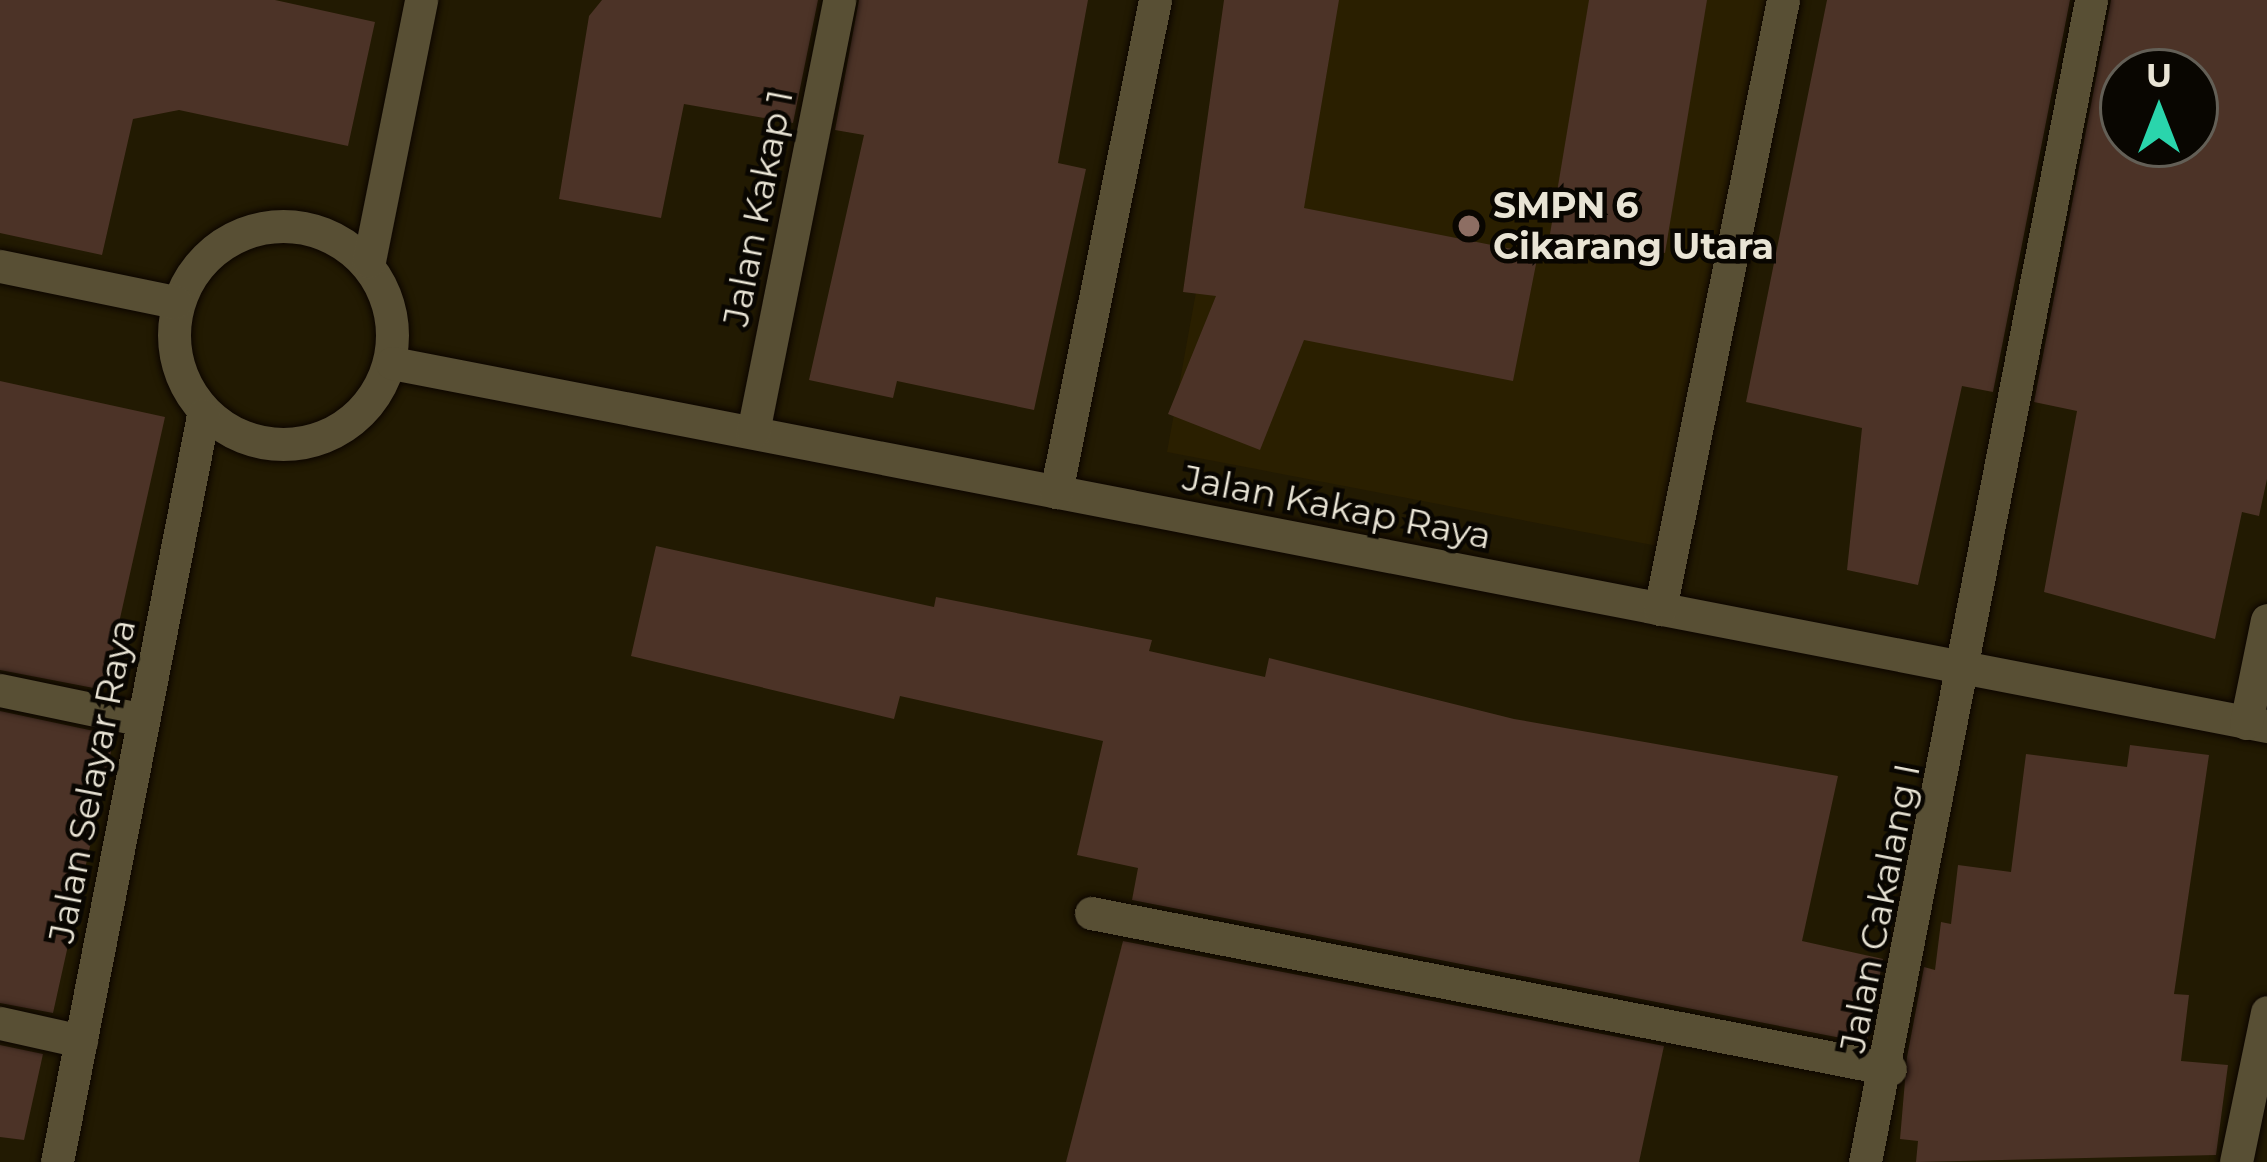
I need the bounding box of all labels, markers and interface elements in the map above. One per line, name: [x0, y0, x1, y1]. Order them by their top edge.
north arrow: [2099, 48, 2219, 168]
text: U: [2146, 55, 2172, 95]
street label: Jalan Kakap 1: [714, 86, 802, 330]
place label: SMPN 6 Cikarang Utara: [1493, 183, 1774, 268]
marker: SMPN 6 Cikarang Utara: [1456, 213, 1482, 239]
street label: Jalan Kakap Raya: [1179, 456, 1495, 558]
street label: Jalan Selayar Raya: [39, 616, 145, 946]
street label: Jalan Cakalang I: [1831, 760, 1929, 1056]

